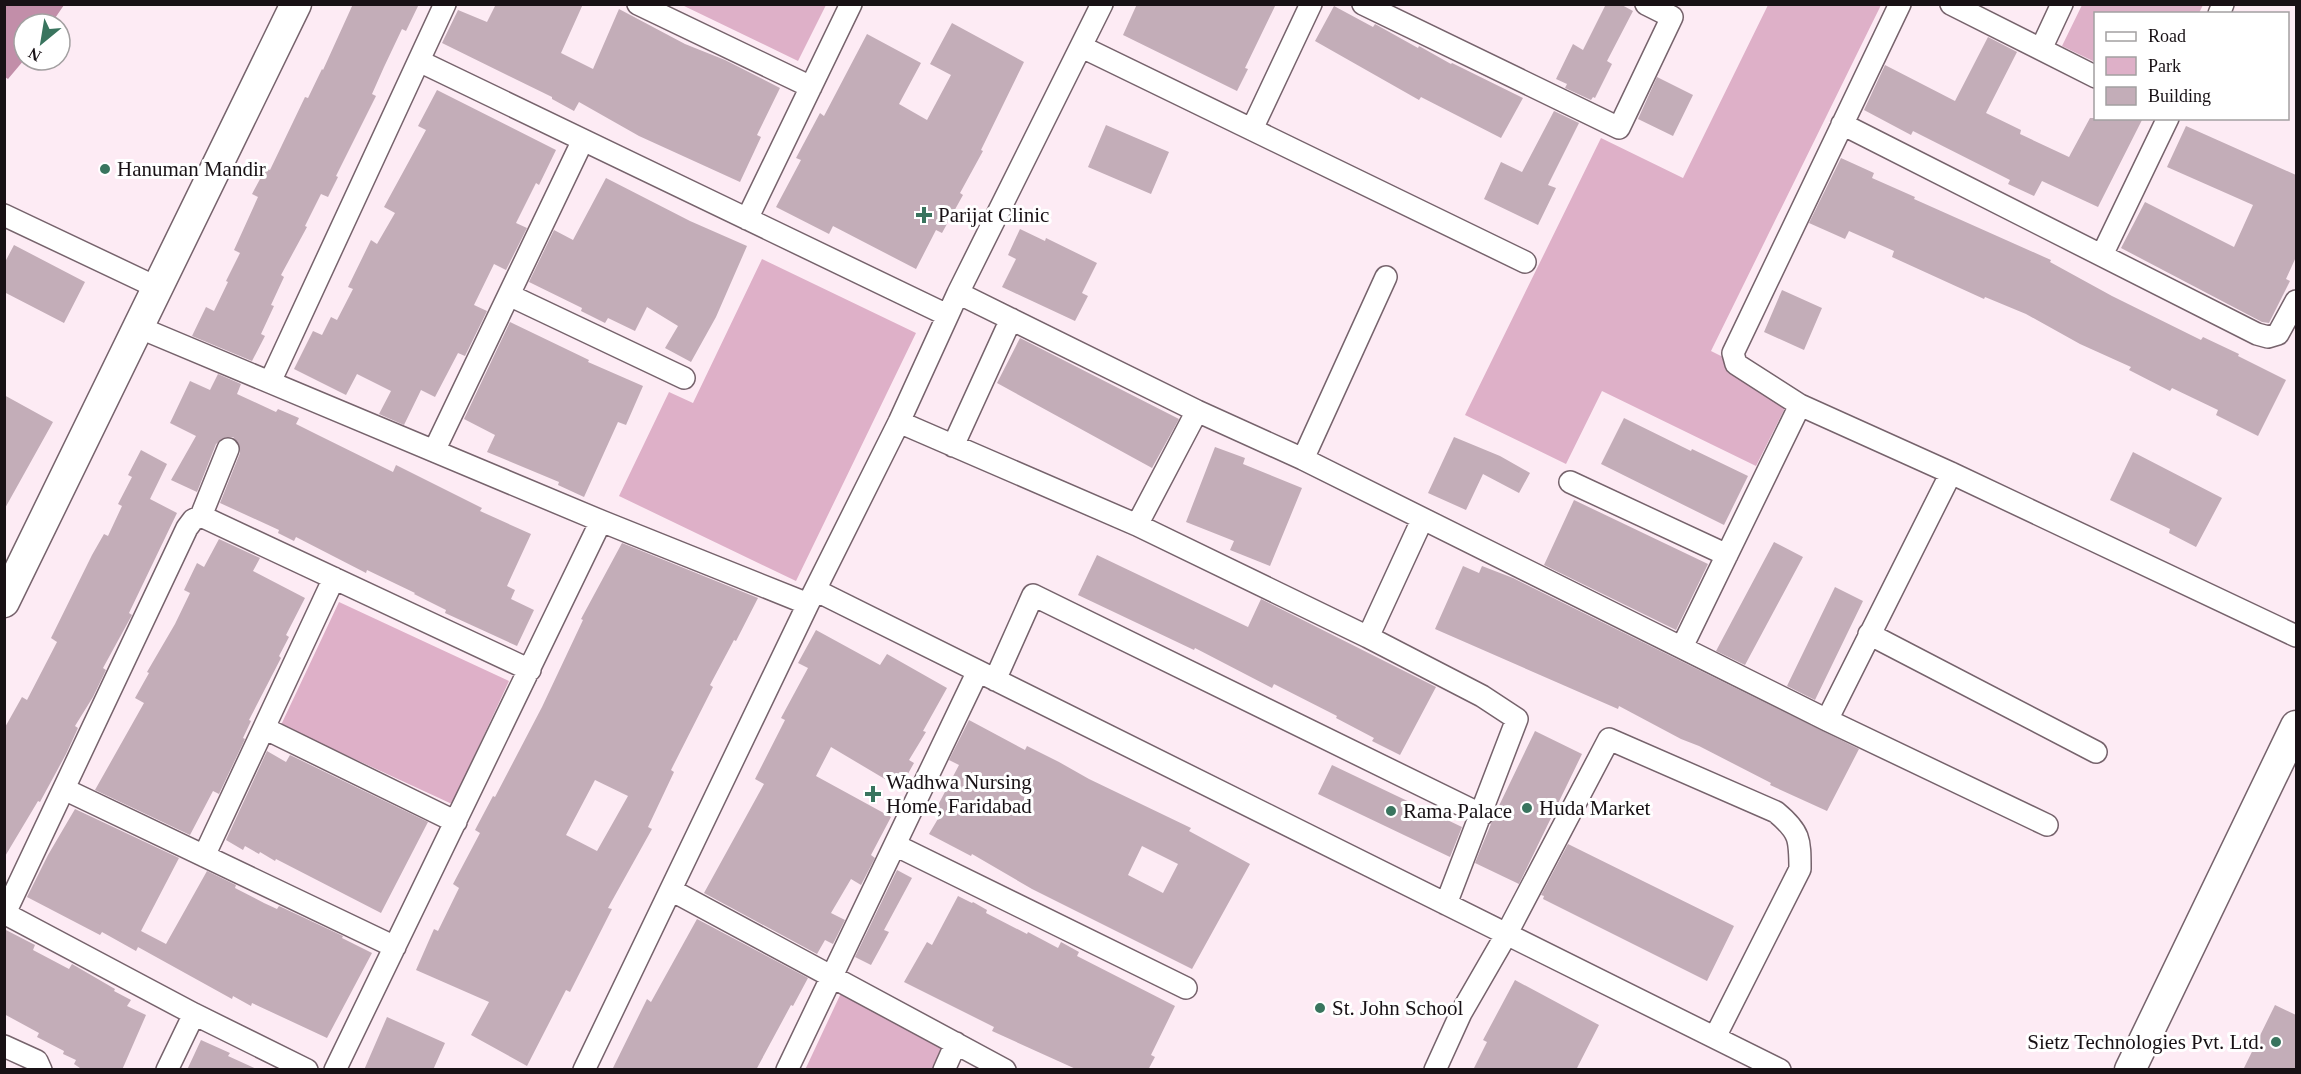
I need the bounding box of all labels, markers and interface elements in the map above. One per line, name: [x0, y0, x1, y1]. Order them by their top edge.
north arrow: [12, 12, 72, 72]
legend: [2094, 12, 2289, 120]
text: Road: [2148, 26, 2186, 46]
text: N: [25, 44, 44, 65]
text: Park: [2148, 56, 2181, 76]
text: Building: [2148, 86, 2211, 106]
place label: Hanuman Mandir: [117, 157, 266, 181]
marker: Hanuman Mandir: [98, 162, 112, 176]
place label: Parijat Clinic: [938, 203, 1049, 227]
marker: Parijat Clinic: [915, 206, 933, 224]
place label: Wadhwa Nursing Home, Faridabad: [886, 770, 1032, 818]
marker: Wadhwa Nursing Home, Faridabad: [864, 785, 882, 803]
place label: Huda Market: [1539, 796, 1651, 820]
place label: Rama Palace: [1403, 799, 1512, 823]
marker: Huda Market: [1520, 801, 1534, 815]
marker: Rama Palace: [1384, 804, 1398, 818]
place label: St. John School: [1332, 996, 1463, 1020]
marker: St. John School: [1313, 1001, 1327, 1015]
place label: Sietz Technologies Pvt. Ltd.: [2027, 1030, 2264, 1054]
marker: Sietz Technologies Pvt. Ltd.: [2269, 1035, 2283, 1049]

